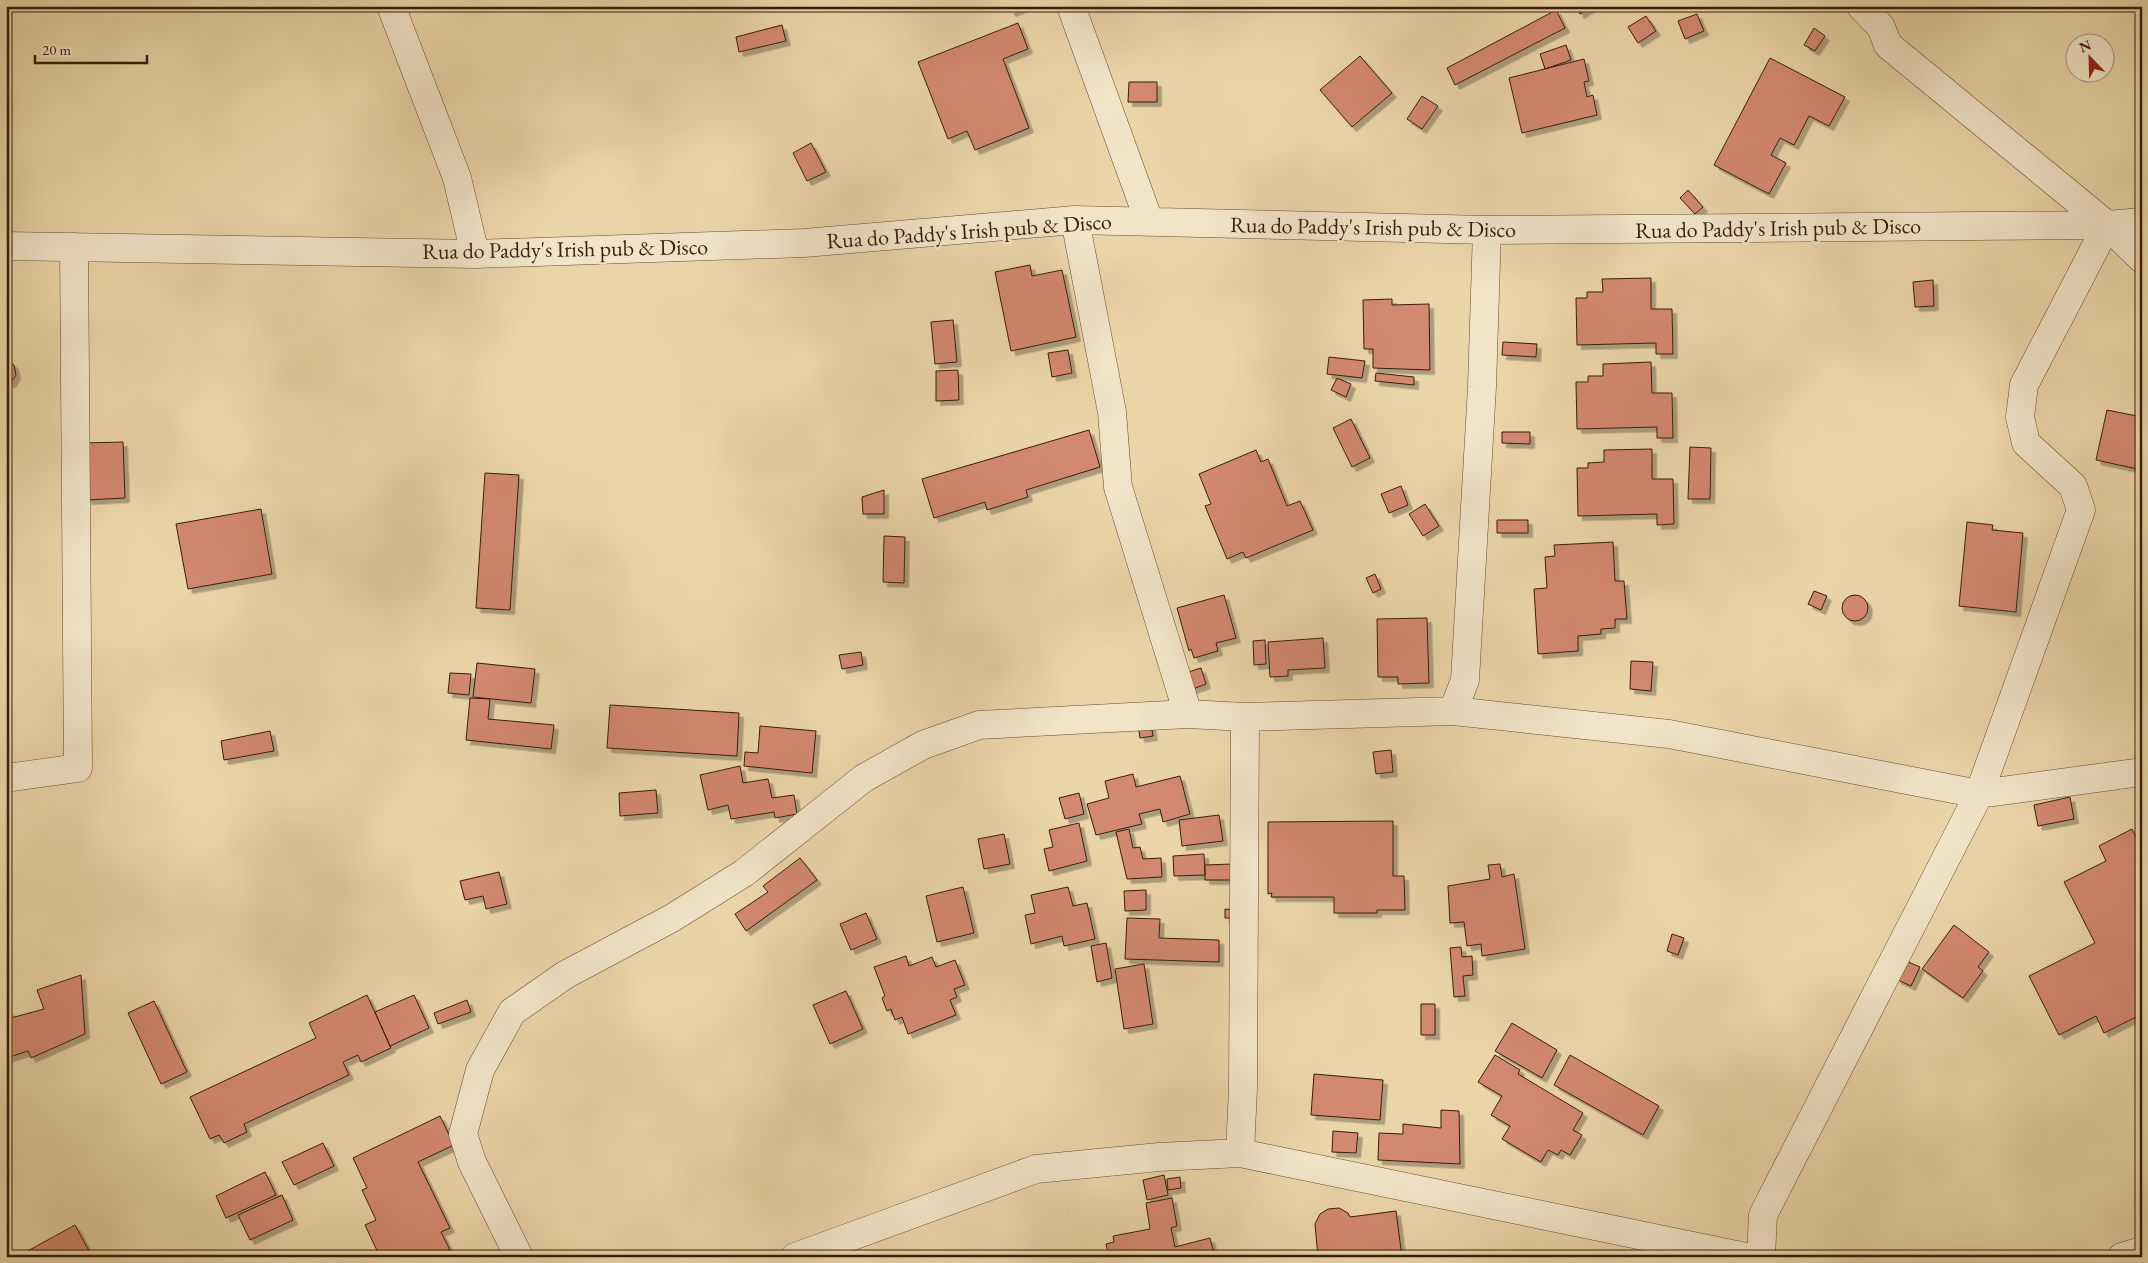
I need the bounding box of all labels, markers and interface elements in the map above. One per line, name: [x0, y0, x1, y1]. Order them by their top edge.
scale bar: [35, 32, 148, 64]
north arrow: [2066, 32, 2116, 82]
text: N: [2076, 35, 2094, 57]
text: 20 m: [42, 40, 71, 59]
street label: Rua do Paddy's Irish pub & Disco: [825, 207, 1113, 255]
street label: Rua do Paddy's Irish pub & Disco: [1230, 210, 1516, 244]
street label: Rua do Paddy's Irish pub & Disco: [1635, 211, 1921, 245]
street label: Rua do Paddy's Irish pub & Disco: [422, 232, 708, 266]

